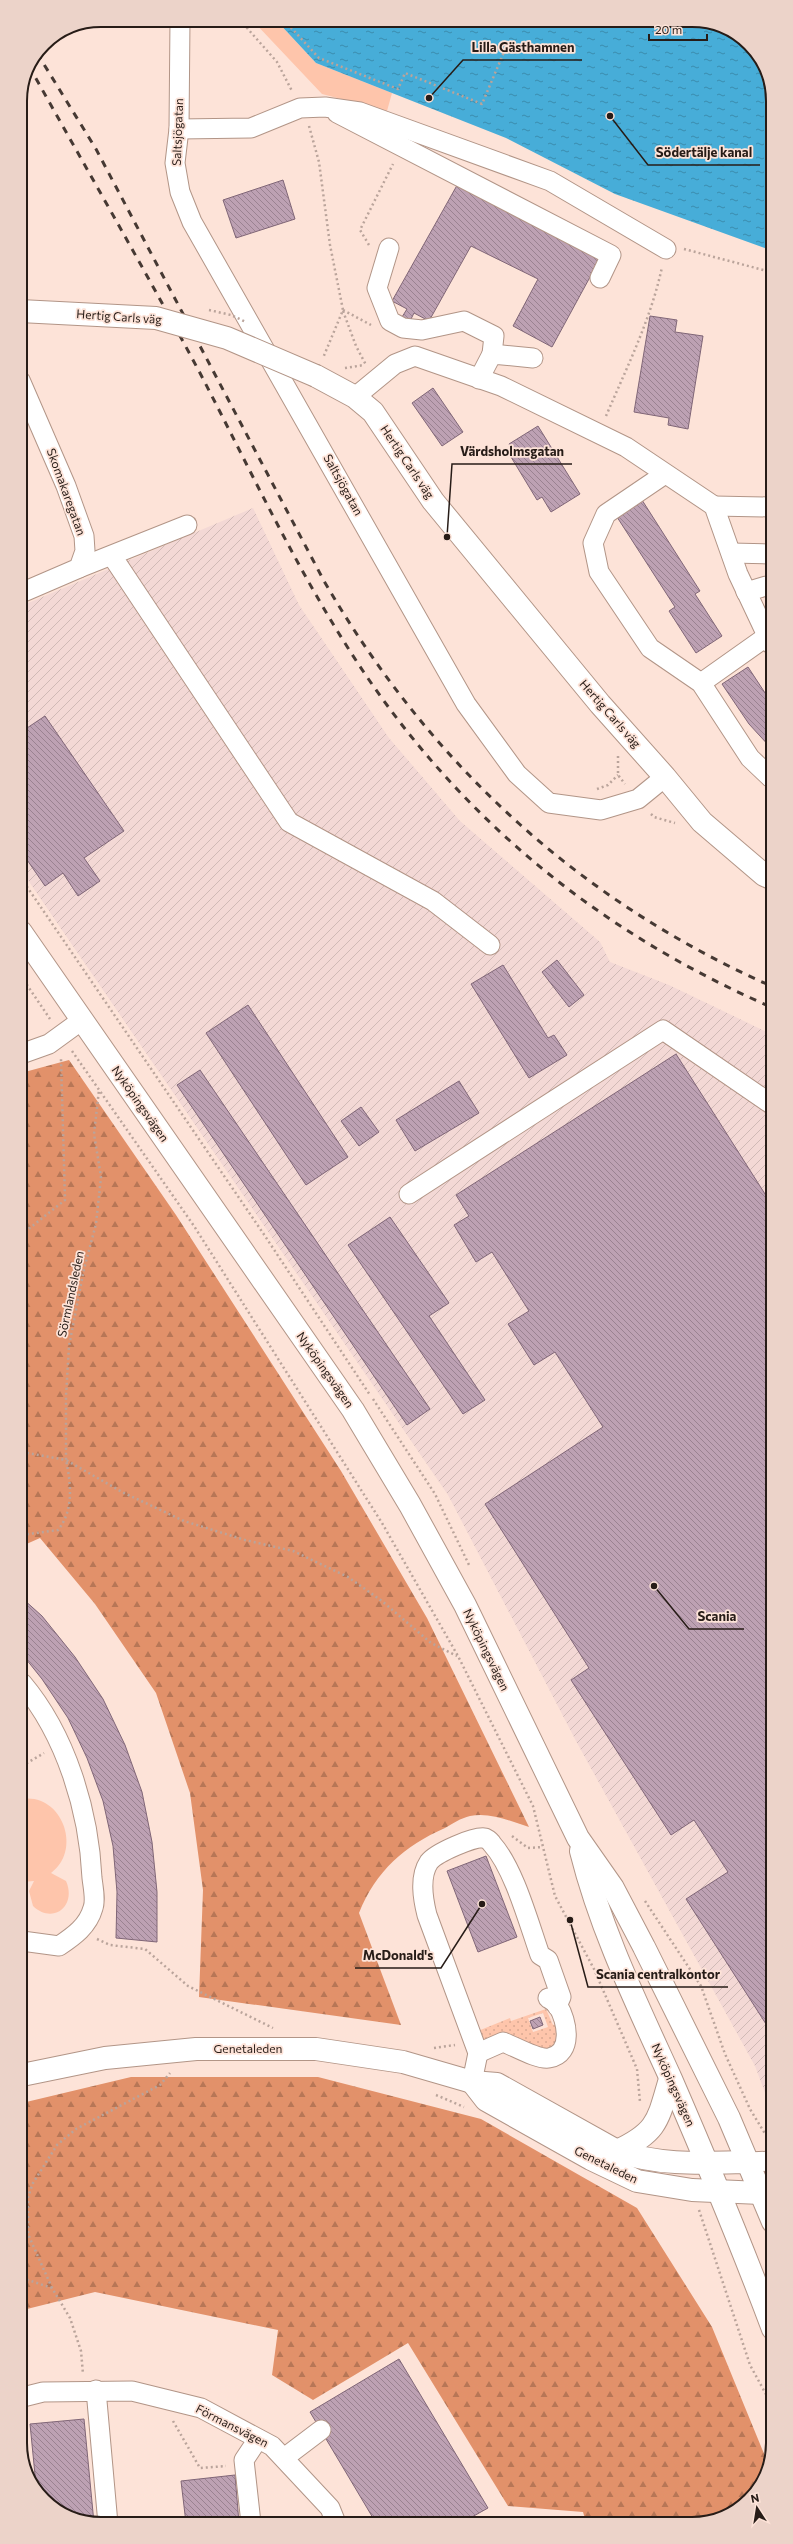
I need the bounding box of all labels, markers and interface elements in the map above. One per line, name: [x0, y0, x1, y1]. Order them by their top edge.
scale bar: [649, 16, 707, 42]
text: 20 m: [655, 22, 682, 36]
callout: Lilla Gästhamnen: [463, 35, 582, 60]
text: Lilla Gästhamnen: [472, 39, 574, 55]
street label: Saltsjögatan: [169, 98, 185, 166]
callout: Södertälje kanal: [648, 140, 760, 165]
text: Södertälje kanal: [656, 144, 752, 160]
street label: Hertig Carls väg: [76, 306, 163, 326]
street label: Hertig Carls väg: [378, 422, 438, 501]
callout: Värdsholmsgatan: [452, 439, 572, 464]
text: Värdsholmsgatan: [460, 443, 564, 459]
street label: Skomakaregatan: [45, 446, 89, 537]
street label: Saltsjögatan: [321, 451, 366, 518]
street label: Hertig Carls väg: [577, 676, 644, 751]
street label: Nyköpingsvägen: [109, 1063, 172, 1144]
street label: Sörmlandsleden: [54, 1250, 86, 1338]
street label: Nyköpingsvägen: [294, 1329, 357, 1410]
callout: Scania: [689, 1604, 744, 1629]
street label: Nyköpingsvägen: [461, 1606, 513, 1693]
text: Scania: [698, 1608, 737, 1624]
callout: McDonald's: [355, 1943, 441, 1968]
text: McDonald's: [363, 1947, 433, 1963]
callout: Scania centralkontor: [588, 1962, 728, 1987]
text: Scania centralkontor: [596, 1966, 721, 1982]
street label: Genetaleden: [214, 2041, 282, 2055]
street label: Nyköpingsvägen: [649, 2041, 698, 2128]
street label: Genetaleden: [572, 2143, 641, 2186]
street label: Förmansvägen: [194, 2401, 271, 2449]
north arrow: [737, 2488, 777, 2528]
text: N: [749, 2491, 760, 2505]

